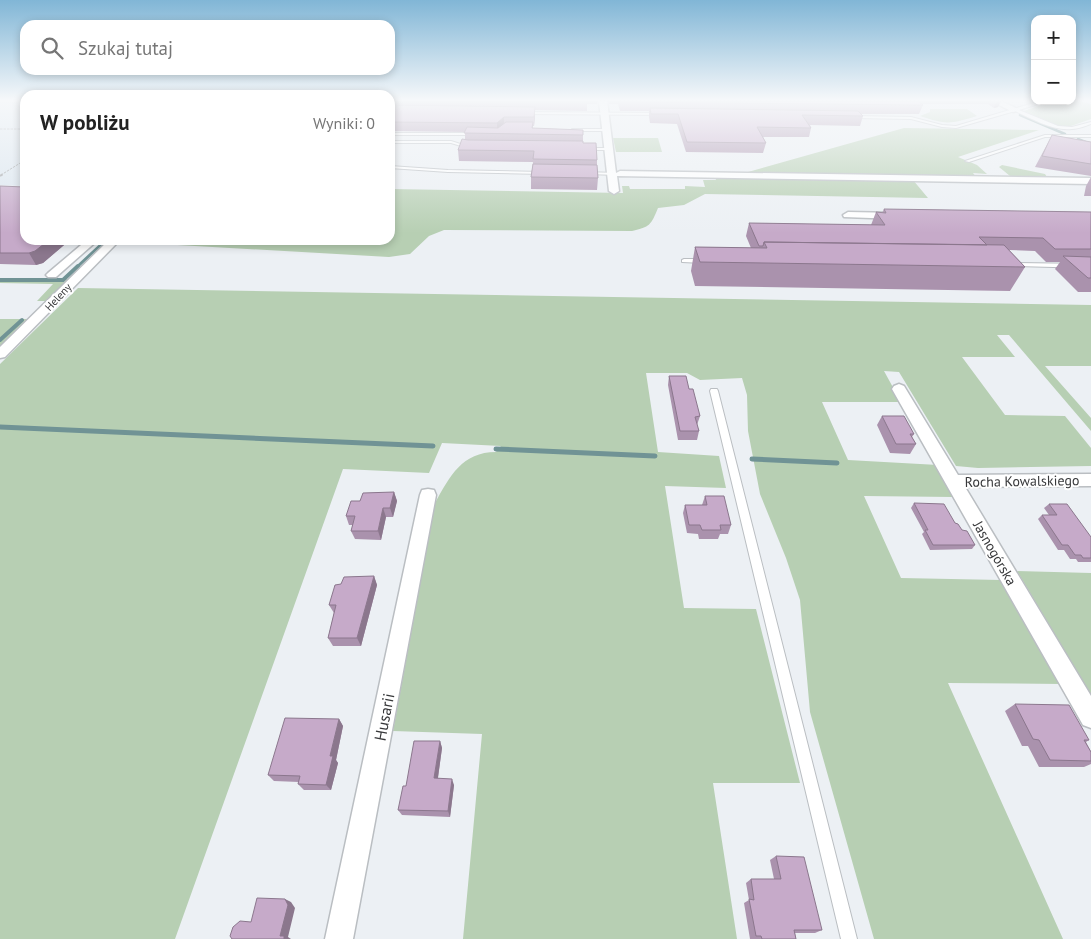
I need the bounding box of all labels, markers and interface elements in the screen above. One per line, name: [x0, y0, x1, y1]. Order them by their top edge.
map controls: [1031, 15, 1076, 105]
button: +: [1031, 15, 1076, 60]
search box: [20, 20, 395, 75]
icon: search: [38, 34, 66, 62]
text: Szukaj tutaj: [78, 36, 173, 60]
button: −: [1031, 60, 1076, 105]
text: W pobliżu: [40, 109, 129, 136]
text: Wyniki: 0: [313, 113, 375, 133]
street label: Heleny: [42, 280, 75, 314]
street label: Rocha Kowalskiego: [965, 471, 1079, 491]
street label: Jasnogórska: [969, 517, 1021, 588]
street label: Husarii: [370, 691, 398, 743]

